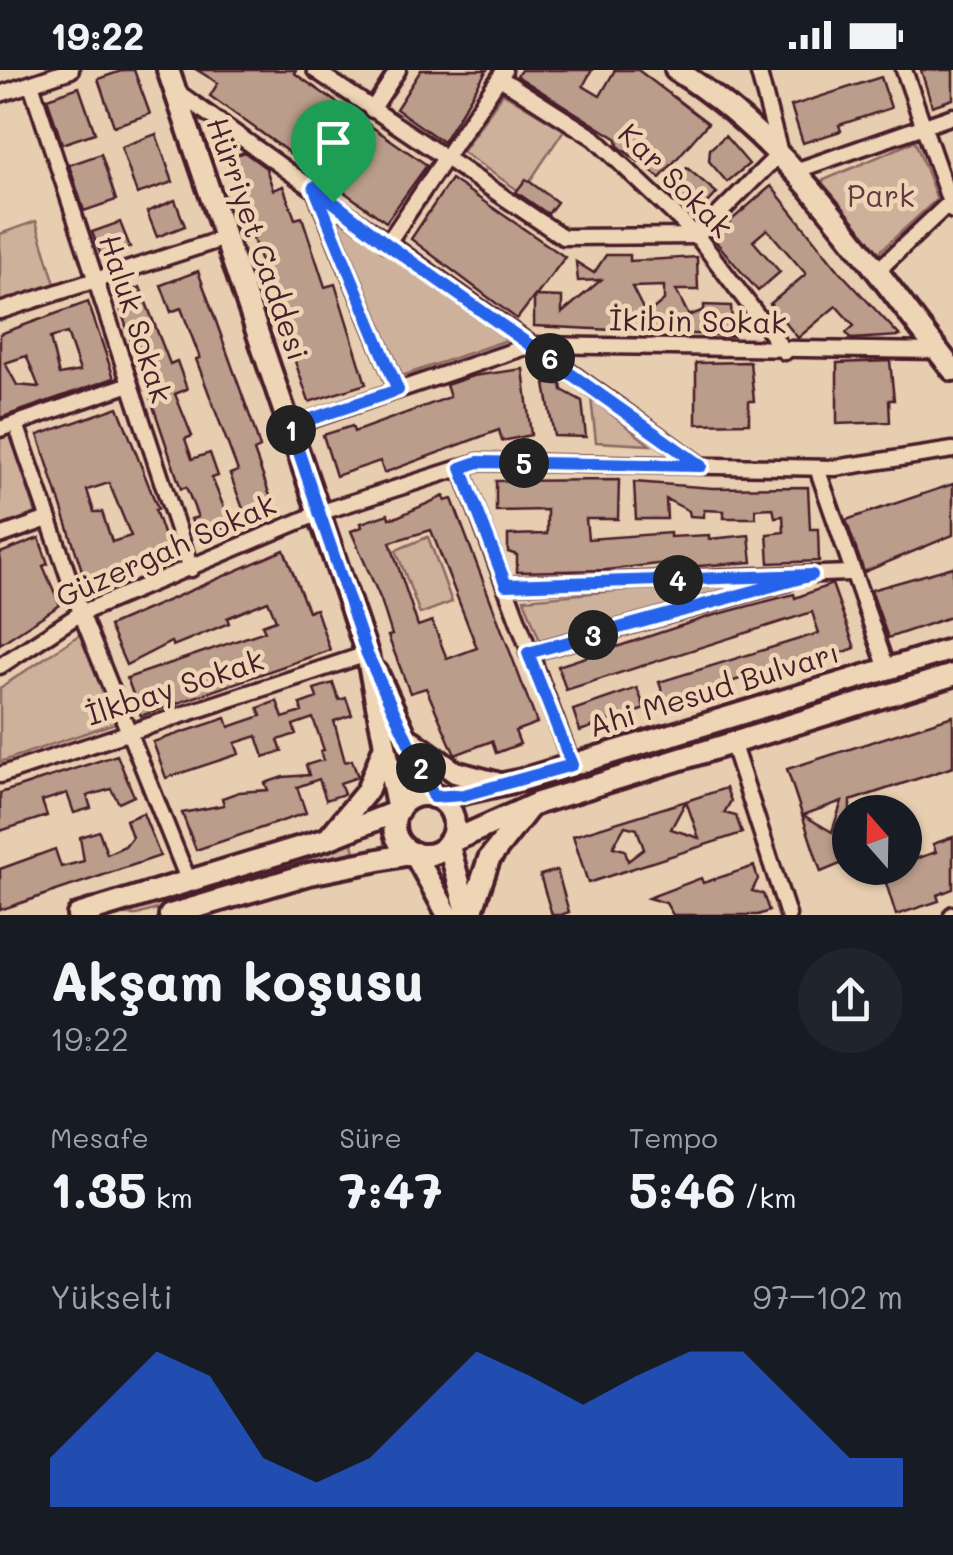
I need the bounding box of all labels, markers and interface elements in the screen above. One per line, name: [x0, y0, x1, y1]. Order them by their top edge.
text: 19:22: [50, 10, 144, 60]
pin: [291, 100, 376, 203]
street label: Hürriyet Caddesi: [199, 111, 319, 365]
street label: Kar Sokak: [610, 114, 742, 246]
icon: arrive: [306, 115, 361, 170]
park label: Park: [847, 175, 915, 215]
street label: Haluk Sokak: [91, 229, 183, 408]
street label: İkibin Sokak: [609, 298, 787, 342]
pin: 6: [525, 333, 575, 383]
text: 6: [542, 340, 558, 376]
pin: 1: [266, 405, 316, 455]
text: 1: [285, 412, 297, 448]
pin: 5: [499, 438, 549, 488]
text: 5: [516, 445, 532, 481]
street label: Güzergah Sokak: [49, 483, 281, 616]
pin: 4: [653, 555, 703, 605]
text: 4: [669, 562, 687, 598]
pin: 3: [568, 610, 618, 660]
text: 3: [585, 617, 601, 653]
street label: Ahi Mesud Bulvarı: [583, 631, 844, 745]
street label: İlkbay Sokak: [80, 639, 268, 734]
pin: 2: [396, 743, 446, 793]
text: 2: [413, 750, 429, 786]
north arrow: [832, 795, 922, 885]
map controls: [832, 795, 922, 885]
text: Akşam koşusu: [50, 943, 424, 1015]
button: share: [798, 948, 903, 1053]
text: 19:22: [50, 1017, 129, 1059]
text: Mesafe: [50, 1119, 149, 1155]
text: Süre: [339, 1119, 402, 1155]
text: Tempo: [629, 1119, 718, 1155]
text: 1.35: [50, 1155, 147, 1221]
text: 7:47: [339, 1155, 443, 1221]
text: 5:46: [629, 1155, 736, 1221]
text: km: [147, 1179, 193, 1215]
text: /km: [736, 1179, 797, 1215]
text: Yükselti: [50, 1275, 173, 1317]
text: 97–102 m: [752, 1275, 903, 1317]

